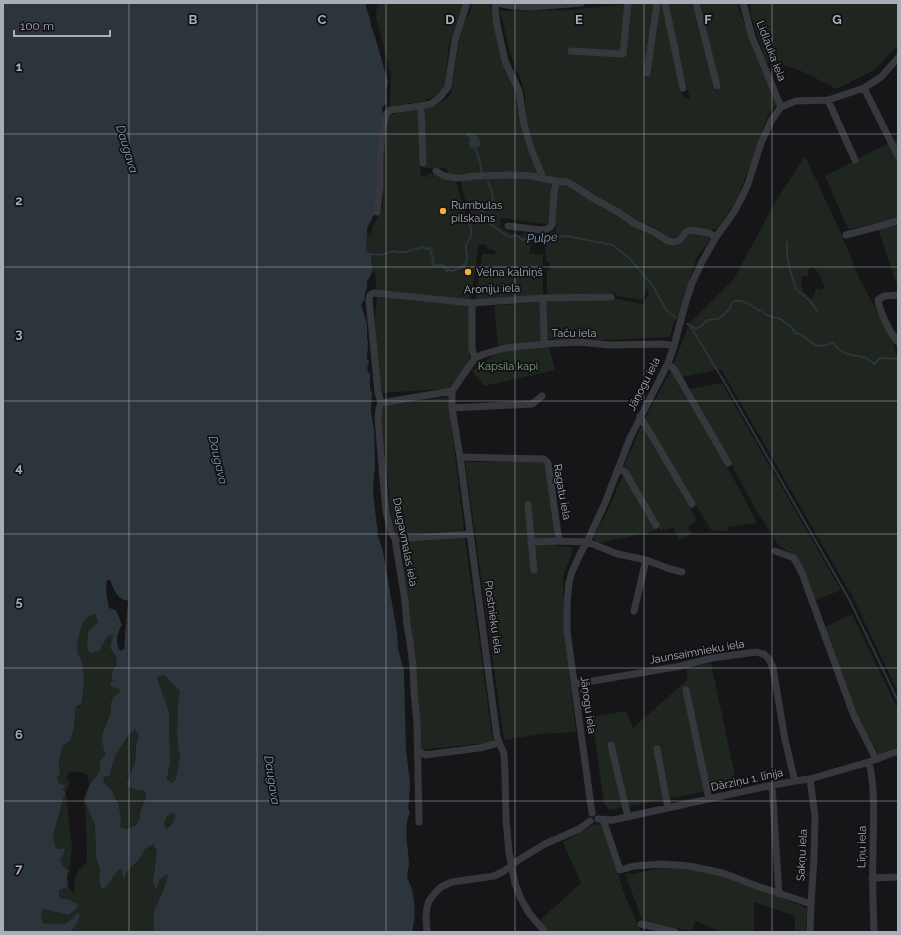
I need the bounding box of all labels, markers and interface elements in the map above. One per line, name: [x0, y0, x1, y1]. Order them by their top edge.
scale bar: [14, 12, 110, 38]
text: B: [189, 12, 198, 27]
text: C: [318, 12, 327, 27]
text: D: [445, 12, 455, 27]
text: E: [575, 12, 583, 27]
text: F: [704, 12, 712, 27]
text: G: [832, 12, 842, 27]
text: 100 m: [20, 19, 54, 33]
street label: Lidlauka iela: [754, 19, 788, 83]
text: 1: [16, 59, 23, 74]
water label: Daugava: [113, 123, 141, 175]
text: 2: [15, 193, 23, 208]
place label: Rumbulas pilskalns: [451, 199, 502, 225]
marker: Rumbulas pilskalns: [438, 206, 448, 216]
water label: Pulpe: [526, 230, 558, 246]
place label: Velna kalniņš: [476, 266, 543, 279]
marker: Velna kalniņš: [463, 267, 473, 277]
street label: Aroniju iela: [464, 282, 520, 296]
text: 3: [15, 326, 23, 341]
street label: Taču iela: [552, 327, 596, 340]
street label: Jāņogu iela: [625, 355, 663, 413]
park label: Kapsila kapi: [478, 360, 538, 373]
water label: Daugava: [206, 434, 230, 486]
text: 4: [15, 460, 23, 475]
street label: Ragatu iela: [551, 463, 573, 521]
street label: Daugavmalas iela: [390, 497, 420, 587]
street label: Plostnieku iela: [481, 580, 505, 654]
text: 5: [15, 594, 23, 609]
street label: Jaunsaimnieku iela: [648, 637, 746, 667]
street label: Jāņogu iela: [578, 675, 598, 735]
text: 6: [15, 727, 23, 742]
water label: Daugava: [261, 754, 283, 806]
street label: Dārziņu 1. līnija: [710, 766, 784, 794]
street label: Līņu iela: [855, 826, 869, 868]
street label: Sakņu iela: [794, 829, 810, 881]
text: 7: [15, 861, 23, 876]

